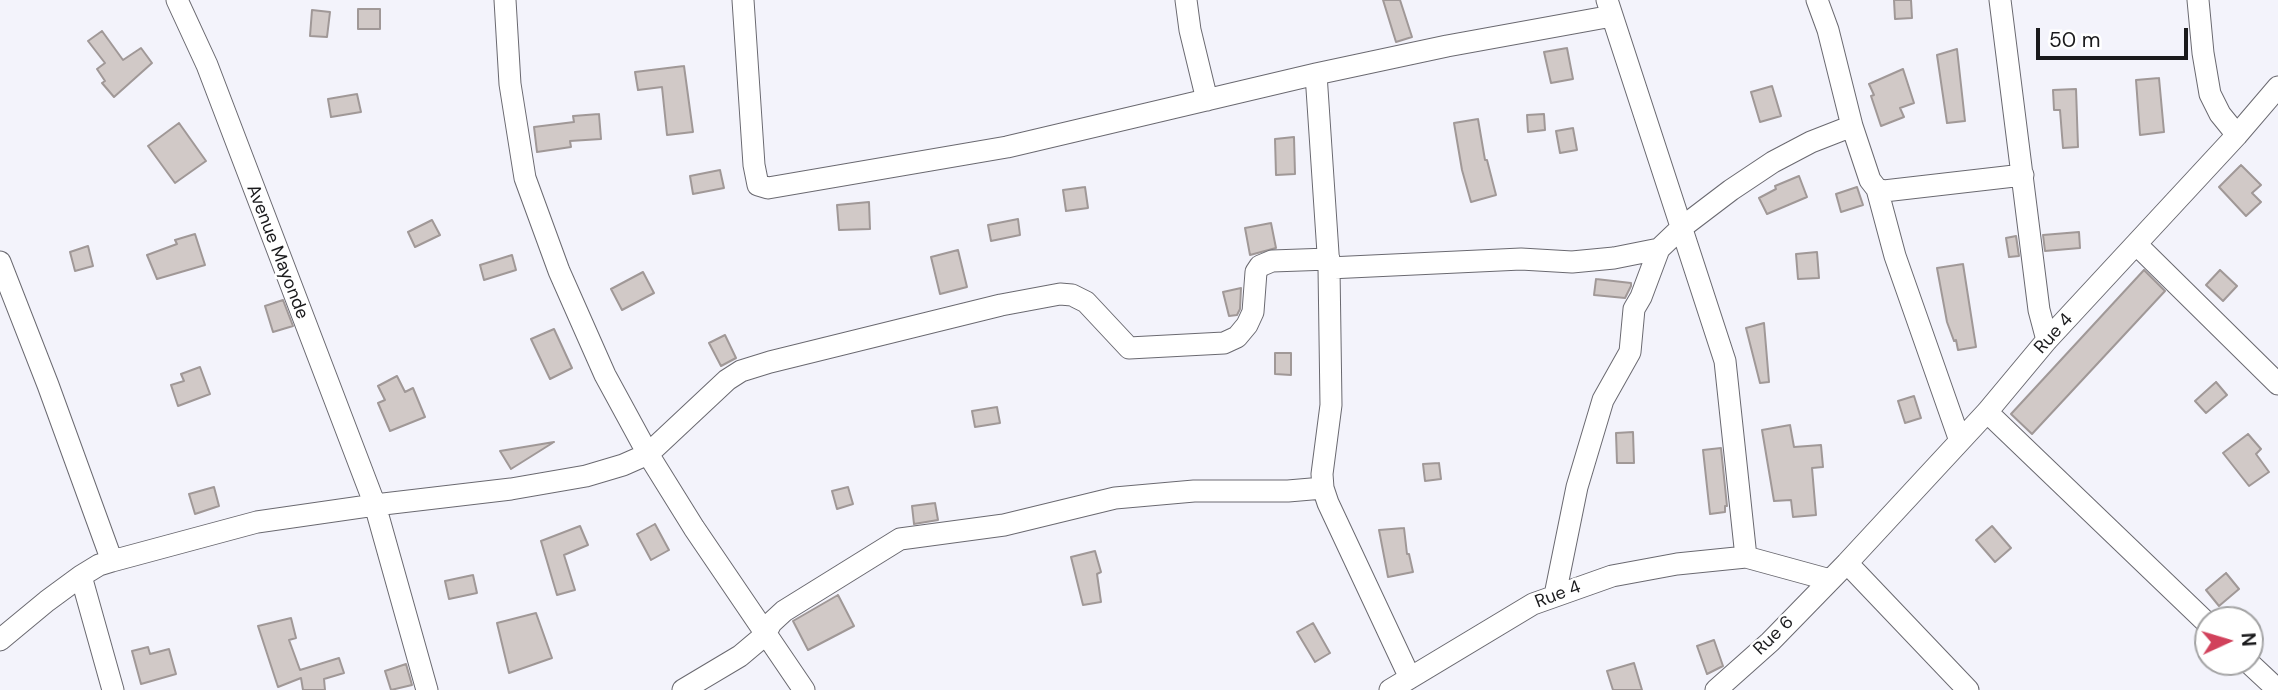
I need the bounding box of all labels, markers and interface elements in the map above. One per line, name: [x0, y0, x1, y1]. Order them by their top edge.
scale bar: [2040, 14, 2192, 58]
text: 50 m: [2049, 26, 2100, 54]
street label: Avenue Mayonde: [241, 182, 313, 322]
street label: Rue 4: [2030, 309, 2078, 359]
street label: Rue 4: [1532, 577, 1584, 613]
north arrow: [2194, 606, 2264, 676]
street label: Rue 6: [1749, 612, 1799, 660]
text: N: [2235, 632, 2261, 647]

